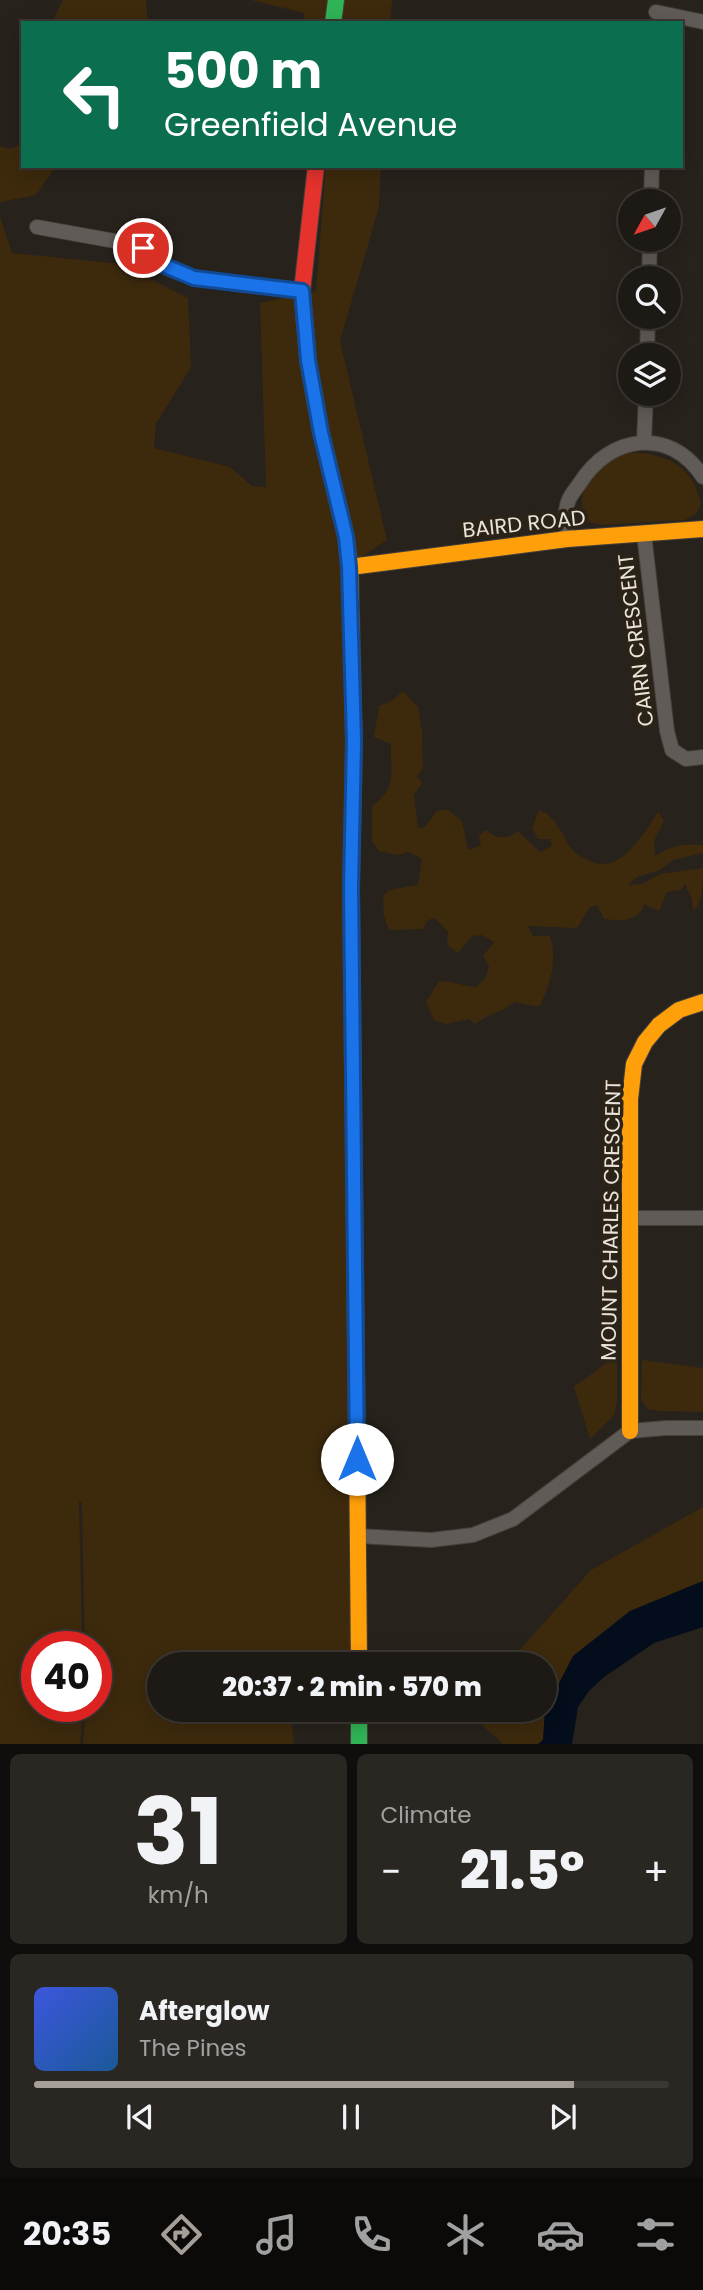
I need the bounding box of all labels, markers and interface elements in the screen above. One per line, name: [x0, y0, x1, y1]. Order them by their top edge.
text: 500 m: [164, 37, 322, 105]
icon: left: [49, 49, 140, 140]
text: Greenfield Avenue: [164, 102, 457, 147]
north arrow: [618, 189, 681, 252]
map controls: [618, 189, 681, 406]
pin: [113, 218, 173, 278]
icon: arrive: [124, 229, 162, 267]
button: search: [618, 266, 681, 329]
button: layers: [618, 343, 681, 406]
street label: BAIRD ROAD: [461, 503, 587, 544]
street label: CAIRN CRESCENT: [611, 552, 660, 728]
street label: MOUNT CHARLES CRESCENT: [594, 1079, 627, 1361]
position arrow: [320, 1422, 394, 1496]
speed limit sign: 40: [21, 1631, 112, 1722]
text: 20:37 · 2 min · 570 m: [222, 1669, 482, 1705]
text: 31: [134, 1768, 223, 1896]
text: Climate: [381, 1799, 471, 1831]
text: 21.5°: [460, 1834, 584, 1907]
text: −: [381, 1845, 401, 1898]
text: +: [643, 1845, 669, 1898]
text: km/h: [148, 1879, 209, 1911]
text: Afterglow: [139, 1993, 270, 2029]
text: The Pines: [139, 2032, 247, 2064]
icon: previous: [121, 2098, 159, 2136]
icon: pause: [332, 2098, 370, 2136]
icon: next: [544, 2098, 582, 2136]
icon: directions: [157, 2210, 206, 2259]
icon: music: [252, 2210, 301, 2259]
icon: phone: [347, 2210, 396, 2259]
icon: climate: [441, 2210, 490, 2259]
icon: car: [536, 2210, 585, 2259]
icon: filters: [631, 2210, 680, 2259]
text: 20:35: [23, 2211, 111, 2256]

